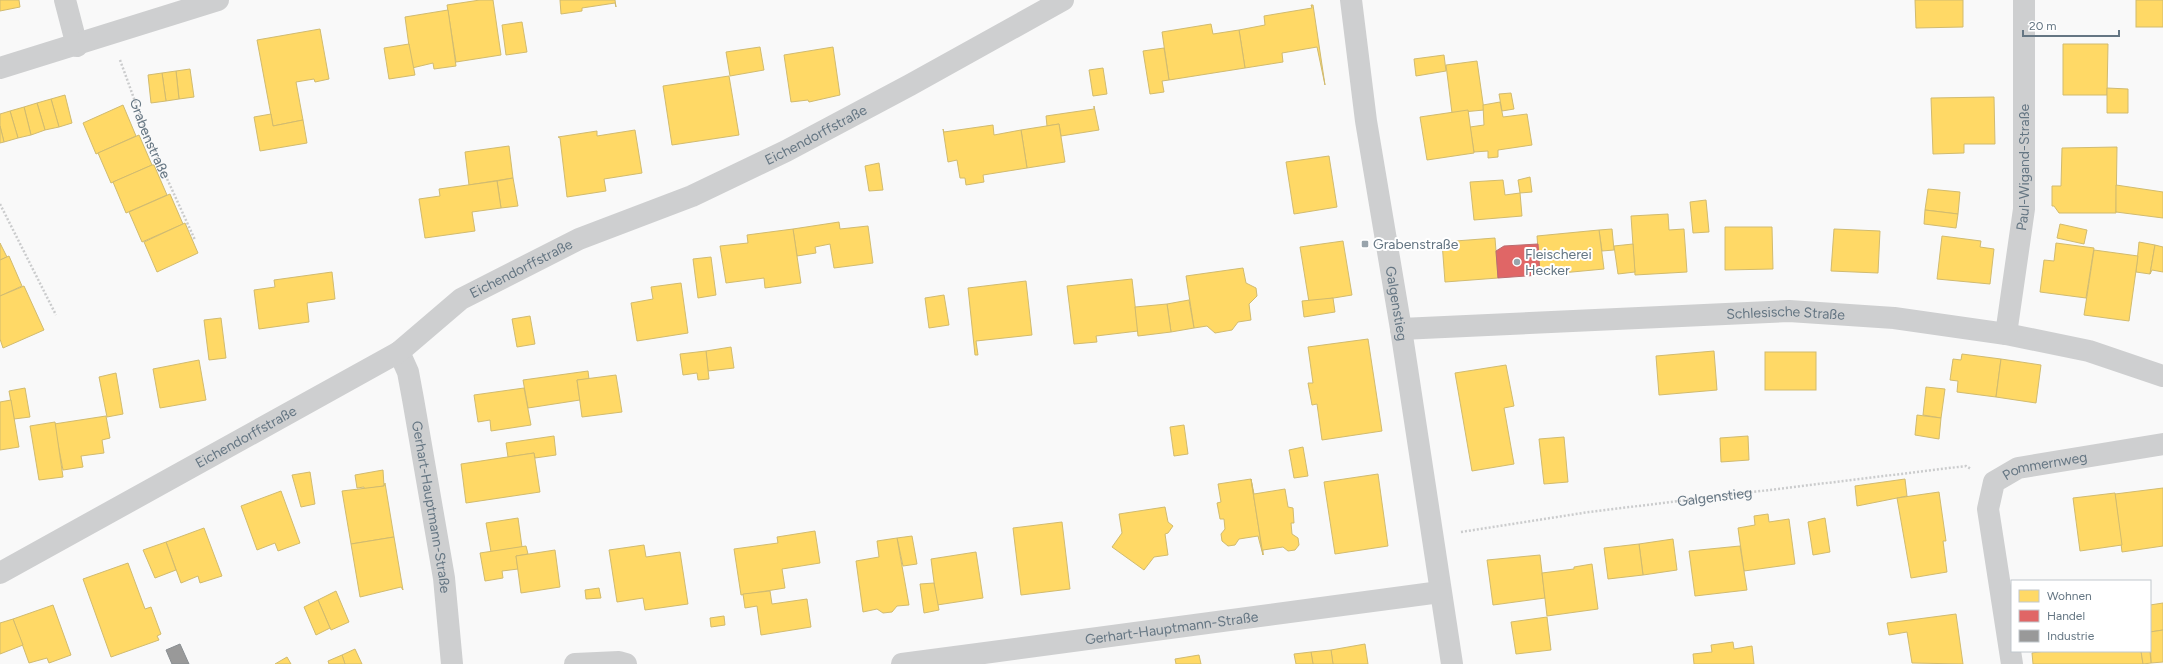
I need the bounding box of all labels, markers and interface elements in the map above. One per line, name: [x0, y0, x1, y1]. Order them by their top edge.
scale bar: [2023, 12, 2119, 38]
text: 20 m: [2029, 19, 2057, 33]
street label: Grabenstraße: [126, 96, 174, 182]
street label: Eichendorffstraße: [762, 101, 870, 169]
street label: Paul-Wigand-Straße: [2013, 103, 2033, 232]
street label: Eichendorffstraße: [467, 236, 576, 302]
place label: Grabenstraße: [1373, 236, 1459, 253]
marker: Grabenstraße: [1360, 239, 1370, 249]
place label: Fleischerei Hecker: [1525, 246, 1592, 279]
marker: Fleischerei Hecker: [1512, 257, 1522, 267]
street label: Galgenstieg: [1382, 265, 1411, 342]
street label: Schlesische Straße: [1726, 303, 1846, 324]
street label: Eichendorffstraße: [192, 402, 300, 472]
street label: Gerhart-Hauptmann-Straße: [408, 420, 453, 594]
street label: Pommernweg: [2000, 449, 2089, 484]
street label: Galgenstieg: [1676, 484, 1753, 510]
legend: [2011, 580, 2151, 652]
text: Wohnen: [2047, 589, 2092, 603]
street label: Gerhart-Hauptmann-Straße: [1084, 608, 1260, 648]
text: Handel: [2047, 609, 2085, 623]
text: Industrie: [2047, 629, 2095, 643]

